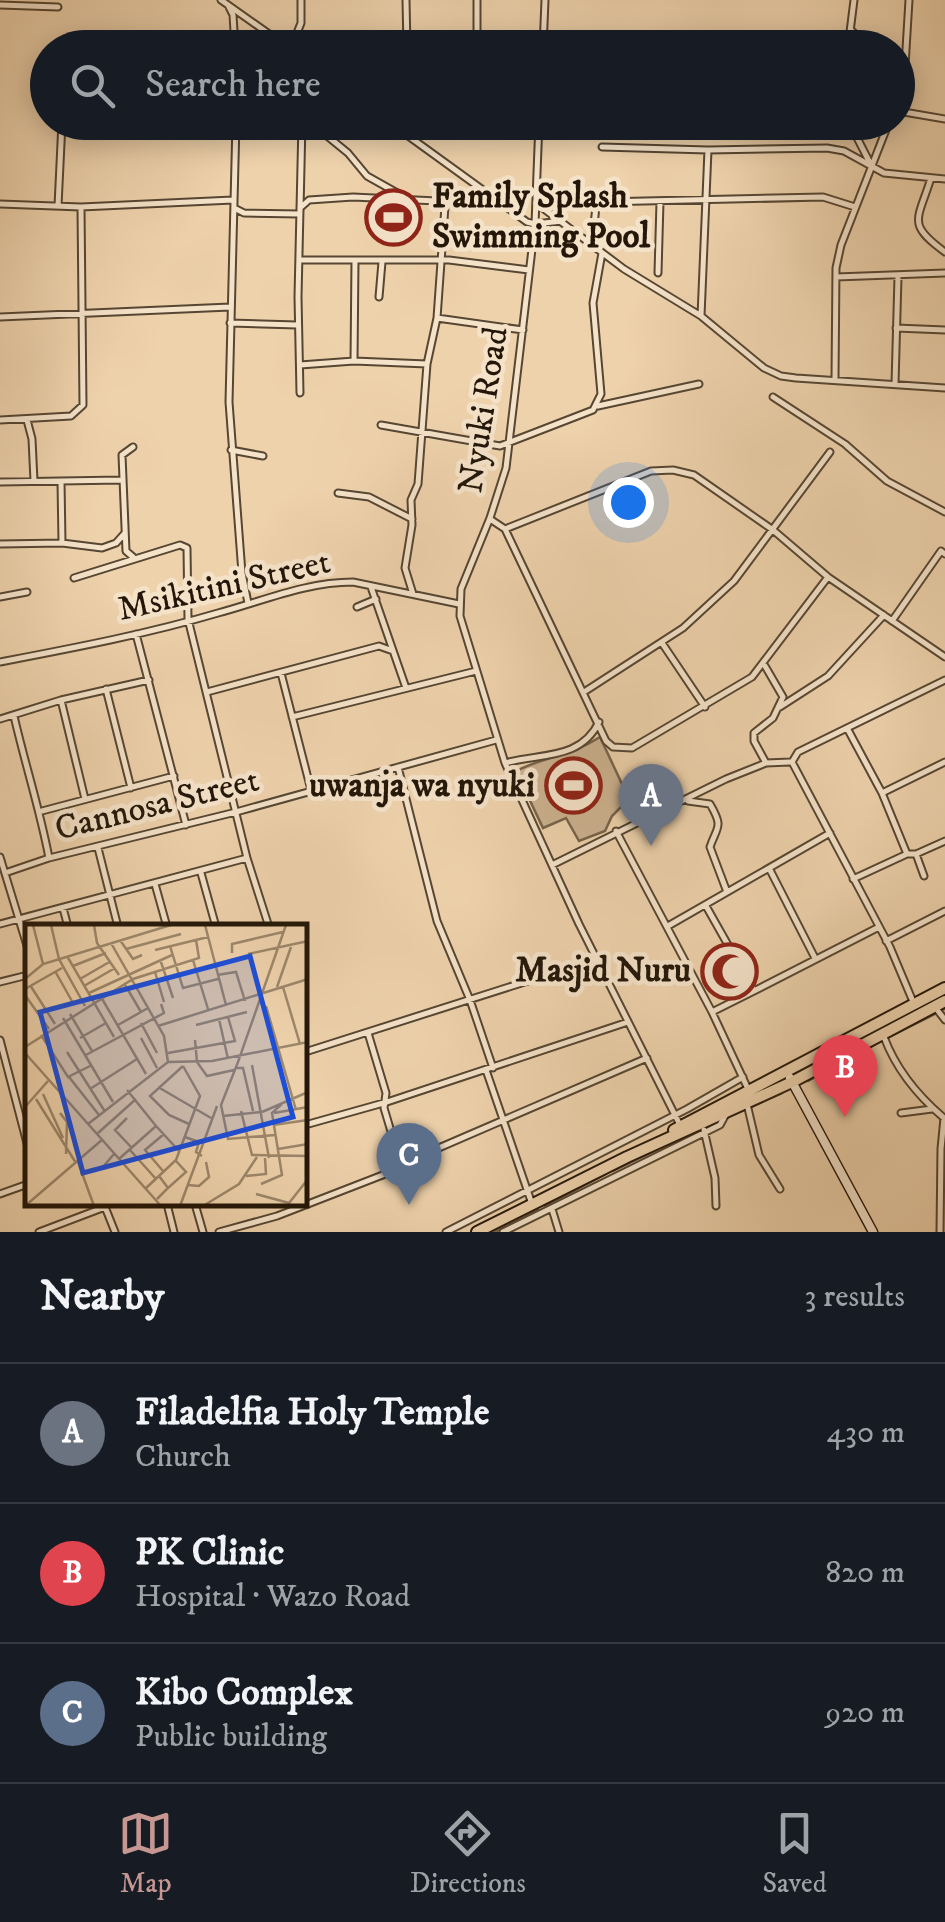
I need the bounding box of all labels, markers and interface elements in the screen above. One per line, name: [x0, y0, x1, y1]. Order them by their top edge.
search box: [30, 30, 915, 140]
icon: search: [65, 58, 120, 113]
text: Search here: [145, 61, 321, 109]
place label: Family Splash Swimming Pool: [432, 175, 650, 259]
sports icon: Family Splash Swimming Pool: [363, 187, 423, 247]
street label: Nyuki Road: [449, 323, 519, 496]
your location: [603, 477, 654, 528]
street label: Msikitini Street: [113, 540, 335, 632]
sports icon: uwanja wa nyuki: [544, 756, 604, 816]
street label: Cannosa Street: [51, 758, 263, 852]
place label: uwanja wa nyuki: [309, 764, 535, 808]
pin: A: [618, 764, 684, 846]
inset map: [25, 924, 308, 1207]
mosque icon: Masjid Nuru: [700, 941, 760, 1001]
place label: Masjid Nuru: [515, 949, 691, 993]
pin: B: [812, 1034, 878, 1117]
pin: C: [376, 1122, 442, 1205]
text: Nearby: [40, 1271, 164, 1323]
text: 3 results: [804, 1277, 905, 1317]
text: Filadelfia Holy Temple: [135, 1389, 489, 1437]
text: A: [62, 1413, 83, 1453]
text: 430 m: [827, 1413, 905, 1453]
text: Church: [135, 1437, 231, 1477]
text: PK Clinic: [135, 1529, 284, 1577]
text: B: [62, 1553, 83, 1593]
text: 820 m: [825, 1553, 905, 1593]
text: Hospital · Wazo Road: [135, 1577, 410, 1617]
text: Kibo Complex: [135, 1669, 353, 1717]
text: C: [62, 1693, 83, 1733]
text: 920 m: [825, 1693, 905, 1733]
text: Public building: [135, 1717, 327, 1757]
tab: Map: [118, 1806, 173, 1901]
tab: Directions: [410, 1806, 526, 1901]
tab: Saved: [762, 1806, 827, 1901]

